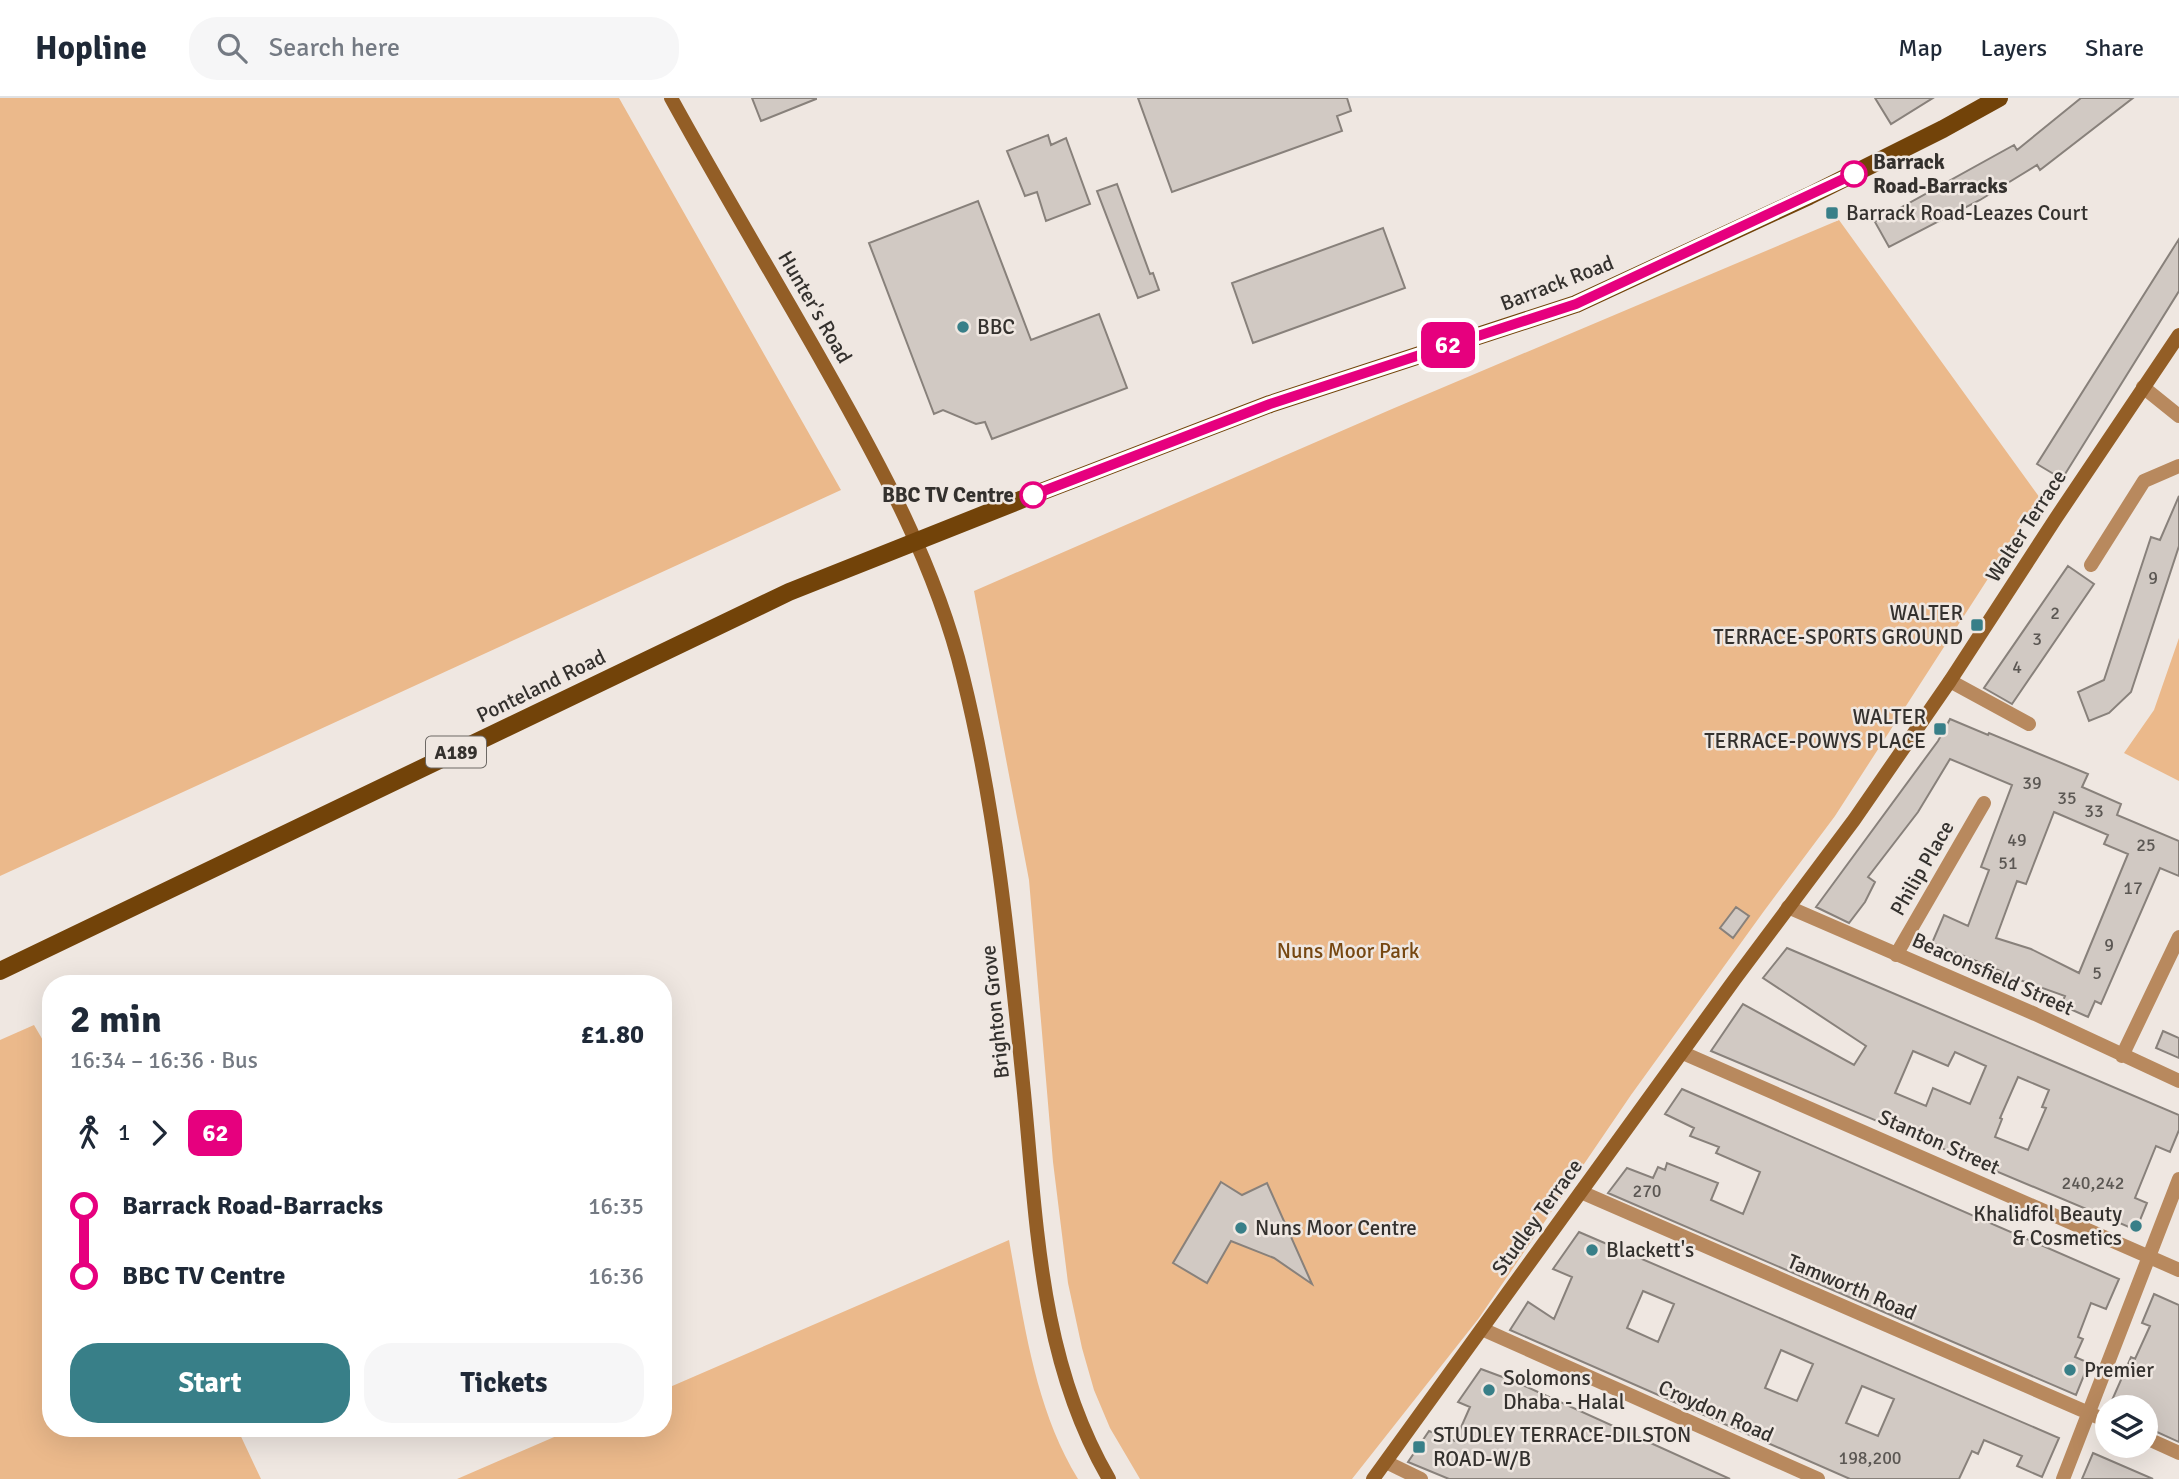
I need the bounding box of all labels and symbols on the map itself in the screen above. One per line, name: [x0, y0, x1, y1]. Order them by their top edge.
place label: Barrack Road-Barracks: [1873, 149, 2008, 199]
marker: Barrack Road-Barracks: [1841, 161, 1867, 187]
place label: Barrack Road-Leazes Court: [1846, 200, 2088, 226]
marker: Barrack Road-Leazes Court: [1824, 205, 1840, 221]
street label: Hunter's Road: [772, 246, 858, 368]
street label: Barrack Road: [1497, 250, 1617, 316]
place label: BBC: [977, 314, 1015, 340]
marker: BBC: [955, 319, 971, 335]
line badge: 62: [1416, 322, 1480, 368]
street label: Walter Terrace: [1980, 465, 2072, 587]
place label: BBC TV Centre: [882, 482, 1014, 508]
marker: BBC TV Centre: [1020, 482, 1046, 508]
house number: 9: [2148, 567, 2158, 589]
place label: WALTER TERRACE-SPORTS GROUND: [1713, 600, 1963, 650]
house number: 2: [2050, 602, 2060, 624]
marker: WALTER TERRACE-SPORTS GROUND: [1969, 617, 1985, 633]
house number: 3: [2032, 628, 2042, 650]
street label: Ponteland Road: [472, 644, 610, 728]
house number: 4: [2012, 656, 2022, 678]
place label: WALTER TERRACE-POWYS PLACE: [1704, 704, 1926, 754]
marker: WALTER TERRACE-POWYS PLACE: [1932, 721, 1948, 737]
road number: A189: [426, 736, 486, 768]
house number: 39: [2022, 772, 2042, 794]
house number: 35: [2057, 787, 2077, 809]
house number: 33: [2084, 800, 2104, 822]
street label: Philip Place: [1884, 816, 1960, 920]
house number: 49: [2007, 829, 2027, 851]
house number: 25: [2136, 834, 2156, 856]
house number: 51: [1998, 852, 2018, 874]
house number: 17: [2123, 877, 2143, 899]
street label: Beaconsfield Street: [1908, 927, 2078, 1021]
house number: 9: [2104, 934, 2114, 956]
park label: Nuns Moor Park: [1277, 938, 1420, 964]
street label: Brighton Grove: [975, 944, 1015, 1080]
house number: 5: [2092, 962, 2102, 984]
street label: Stanton Street: [1874, 1104, 2004, 1180]
street label: Studley Terrace: [1486, 1154, 1588, 1280]
house number: 240,242: [2061, 1172, 2125, 1194]
house number: 270: [1632, 1180, 1662, 1202]
place label: Khalidfol Beauty & Cosmetics: [1973, 1201, 2122, 1251]
place label: Nuns Moor Centre: [1255, 1215, 1417, 1241]
marker: Khalidfol Beauty & Cosmetics: [2128, 1218, 2144, 1234]
marker: Nuns Moor Centre: [1233, 1220, 1249, 1236]
place label: Blackett's: [1606, 1237, 1694, 1263]
marker: Blackett's: [1584, 1242, 1600, 1258]
street label: Tamworth Road: [1783, 1248, 1921, 1326]
place label: Premier: [2084, 1357, 2154, 1383]
marker: Premier: [2062, 1362, 2078, 1378]
place label: Solomons Dhaba - Halal: [1503, 1365, 1625, 1415]
street label: Croydon Road: [1654, 1374, 1778, 1448]
marker: Solomons Dhaba - Halal: [1481, 1382, 1497, 1398]
place label: STUDLEY TERRACE-DILSTON ROAD-W/B: [1433, 1422, 1691, 1472]
marker: STUDLEY TERRACE-DILSTON ROAD-W/B: [1411, 1439, 1427, 1455]
house number: 198,200: [1838, 1447, 1902, 1469]

